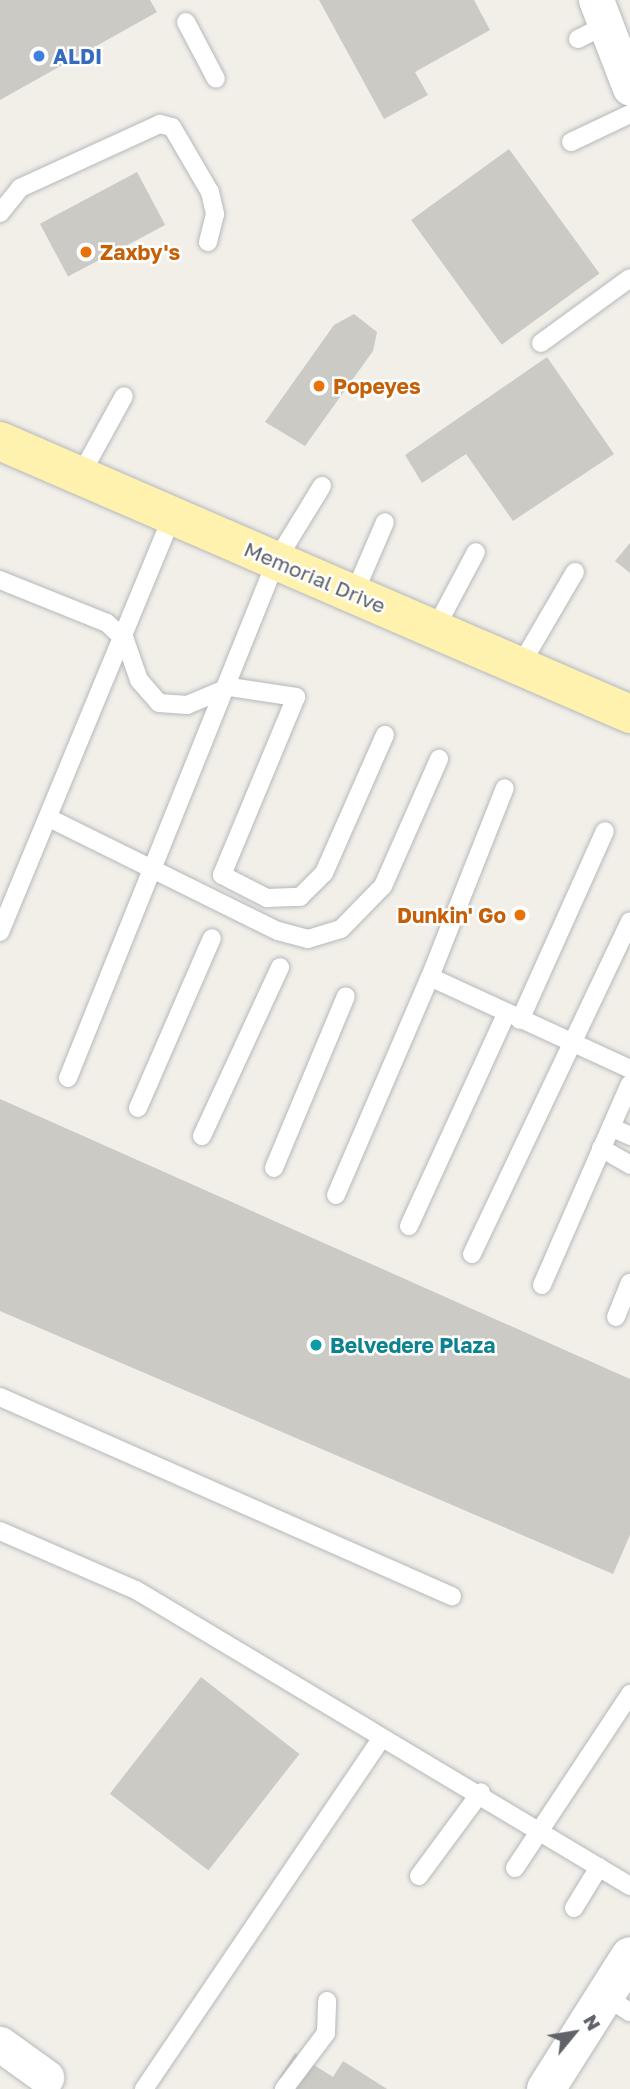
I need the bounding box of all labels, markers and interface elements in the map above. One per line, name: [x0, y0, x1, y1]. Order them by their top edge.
place label: ALDI: [53, 43, 102, 69]
marker: ALDI: [31, 48, 47, 64]
place label: Zaxby's: [100, 239, 180, 265]
marker: Zaxby's: [78, 244, 94, 260]
place label: Popeyes: [333, 373, 421, 399]
marker: Popeyes: [311, 378, 327, 394]
street label: Memorial Drive: [241, 536, 389, 618]
place label: Dunkin' Go: [397, 902, 506, 928]
marker: Dunkin' Go: [512, 907, 528, 923]
place label: Belvedere Plaza: [330, 1332, 495, 1358]
marker: Belvedere Plaza: [308, 1337, 324, 1353]
north arrow: [539, 1998, 609, 2068]
text: N: [579, 2010, 606, 2034]

